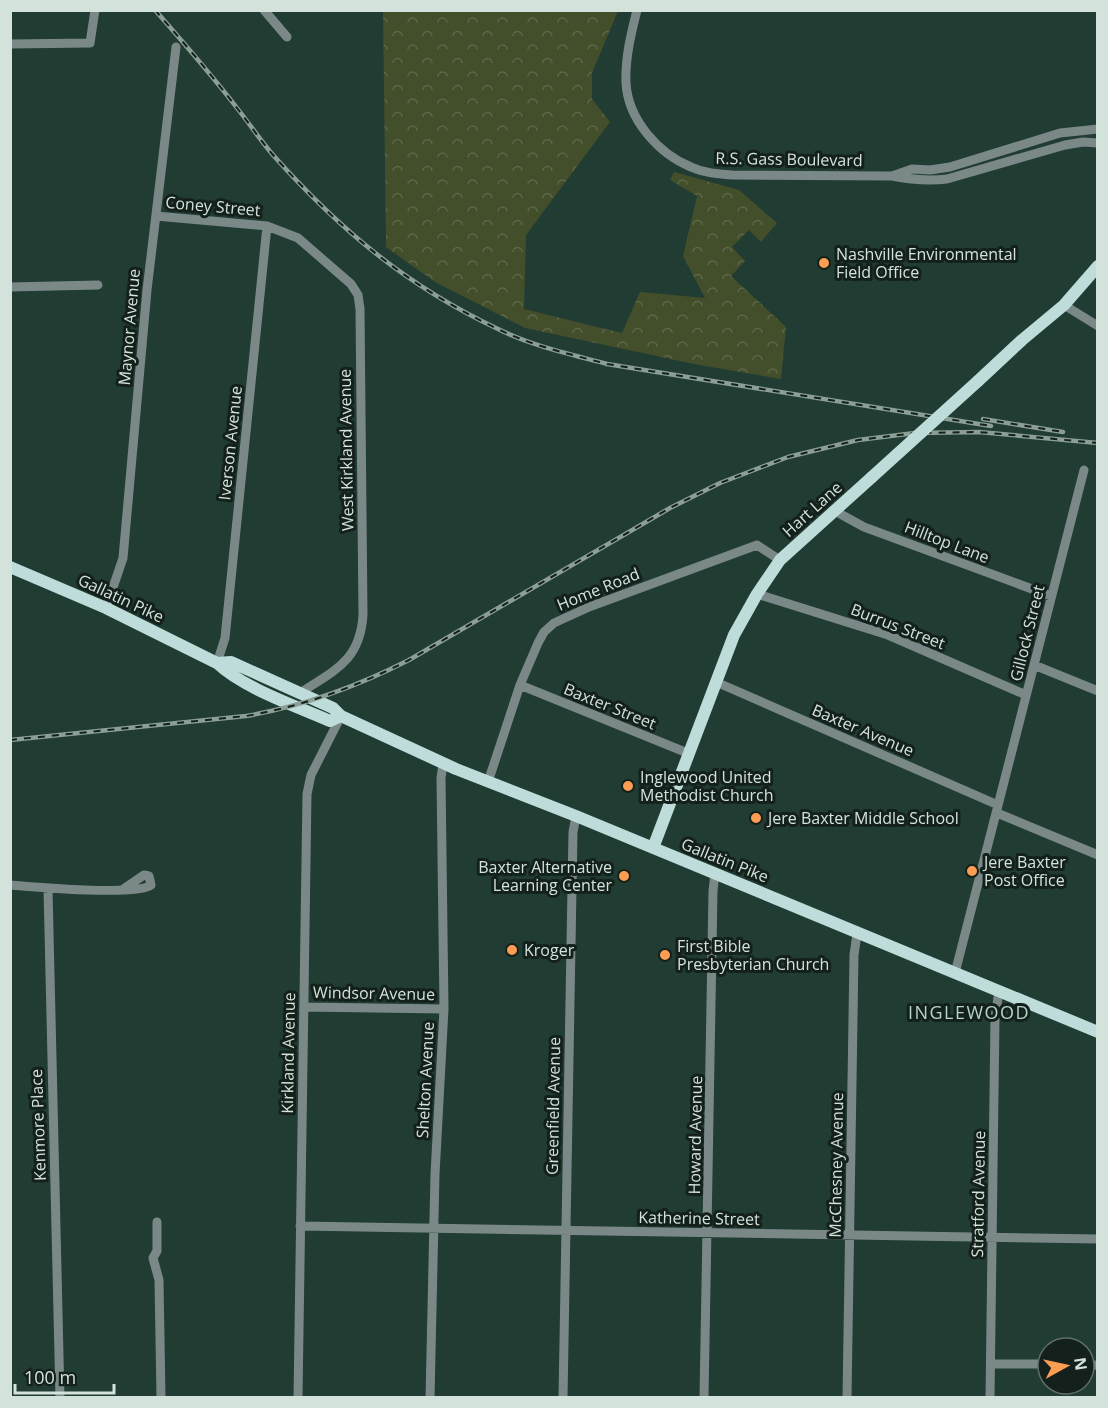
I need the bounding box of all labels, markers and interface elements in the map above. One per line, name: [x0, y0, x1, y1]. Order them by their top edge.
street label: R.S. Gass Boulevard: [715, 147, 863, 171]
street label: Coney Street: [165, 191, 262, 221]
place label: Nashville Environmental Field Office: [836, 243, 1017, 283]
marker: Nashville Environmental Field Office: [817, 256, 831, 270]
street label: Maynor Avenue: [113, 268, 145, 386]
street label: West Kirkland Avenue: [334, 369, 358, 531]
street label: Iverson Avenue: [213, 385, 247, 501]
street label: Hart Lane: [777, 476, 847, 542]
street label: Hilltop Lane: [901, 516, 993, 568]
street label: Home Road: [553, 562, 643, 616]
street label: Gallatin Pike: [75, 569, 167, 627]
street label: Gillock Street: [1004, 582, 1050, 683]
street label: Burrus Street: [848, 598, 949, 654]
street label: Baxter Street: [561, 678, 660, 735]
street label: Baxter Avenue: [809, 699, 917, 761]
place label: Inglewood United Methodist Church: [640, 766, 774, 806]
marker: Inglewood United Methodist Church: [621, 779, 635, 793]
place label: Jere Baxter Middle School: [766, 807, 959, 829]
marker: Jere Baxter Middle School: [749, 811, 763, 825]
street label: Gallatin Pike: [678, 833, 772, 887]
place label: Jere Baxter Post Office: [982, 851, 1066, 891]
place label: Baxter Alternative Learning Center: [478, 856, 612, 896]
marker: Jere Baxter Post Office: [965, 864, 979, 878]
marker: Baxter Alternative Learning Center: [617, 869, 631, 883]
place label: First Bible Presbyterian Church: [677, 935, 829, 975]
place label: Kroger: [524, 939, 575, 961]
marker: Kroger: [505, 943, 519, 957]
marker: First Bible Presbyterian Church: [658, 948, 672, 962]
street label: Windsor Avenue: [313, 981, 435, 1005]
street label: Kirkland Avenue: [276, 992, 300, 1114]
district label: INGLEWOOD: [908, 1000, 1030, 1024]
street label: Shelton Avenue: [411, 1021, 439, 1139]
street label: Greenfield Avenue: [541, 1037, 565, 1175]
street label: Kenmore Place: [25, 1069, 51, 1181]
street label: Howard Avenue: [683, 1075, 707, 1195]
street label: McChesney Avenue: [824, 1092, 848, 1238]
street label: Stratford Avenue: [966, 1130, 990, 1258]
street label: Katherine Street: [638, 1206, 760, 1230]
north arrow: [1036, 1336, 1096, 1396]
text: N: [1069, 1356, 1093, 1372]
scale bar: [15, 1357, 114, 1395]
text: 100 m: [24, 1365, 76, 1389]

